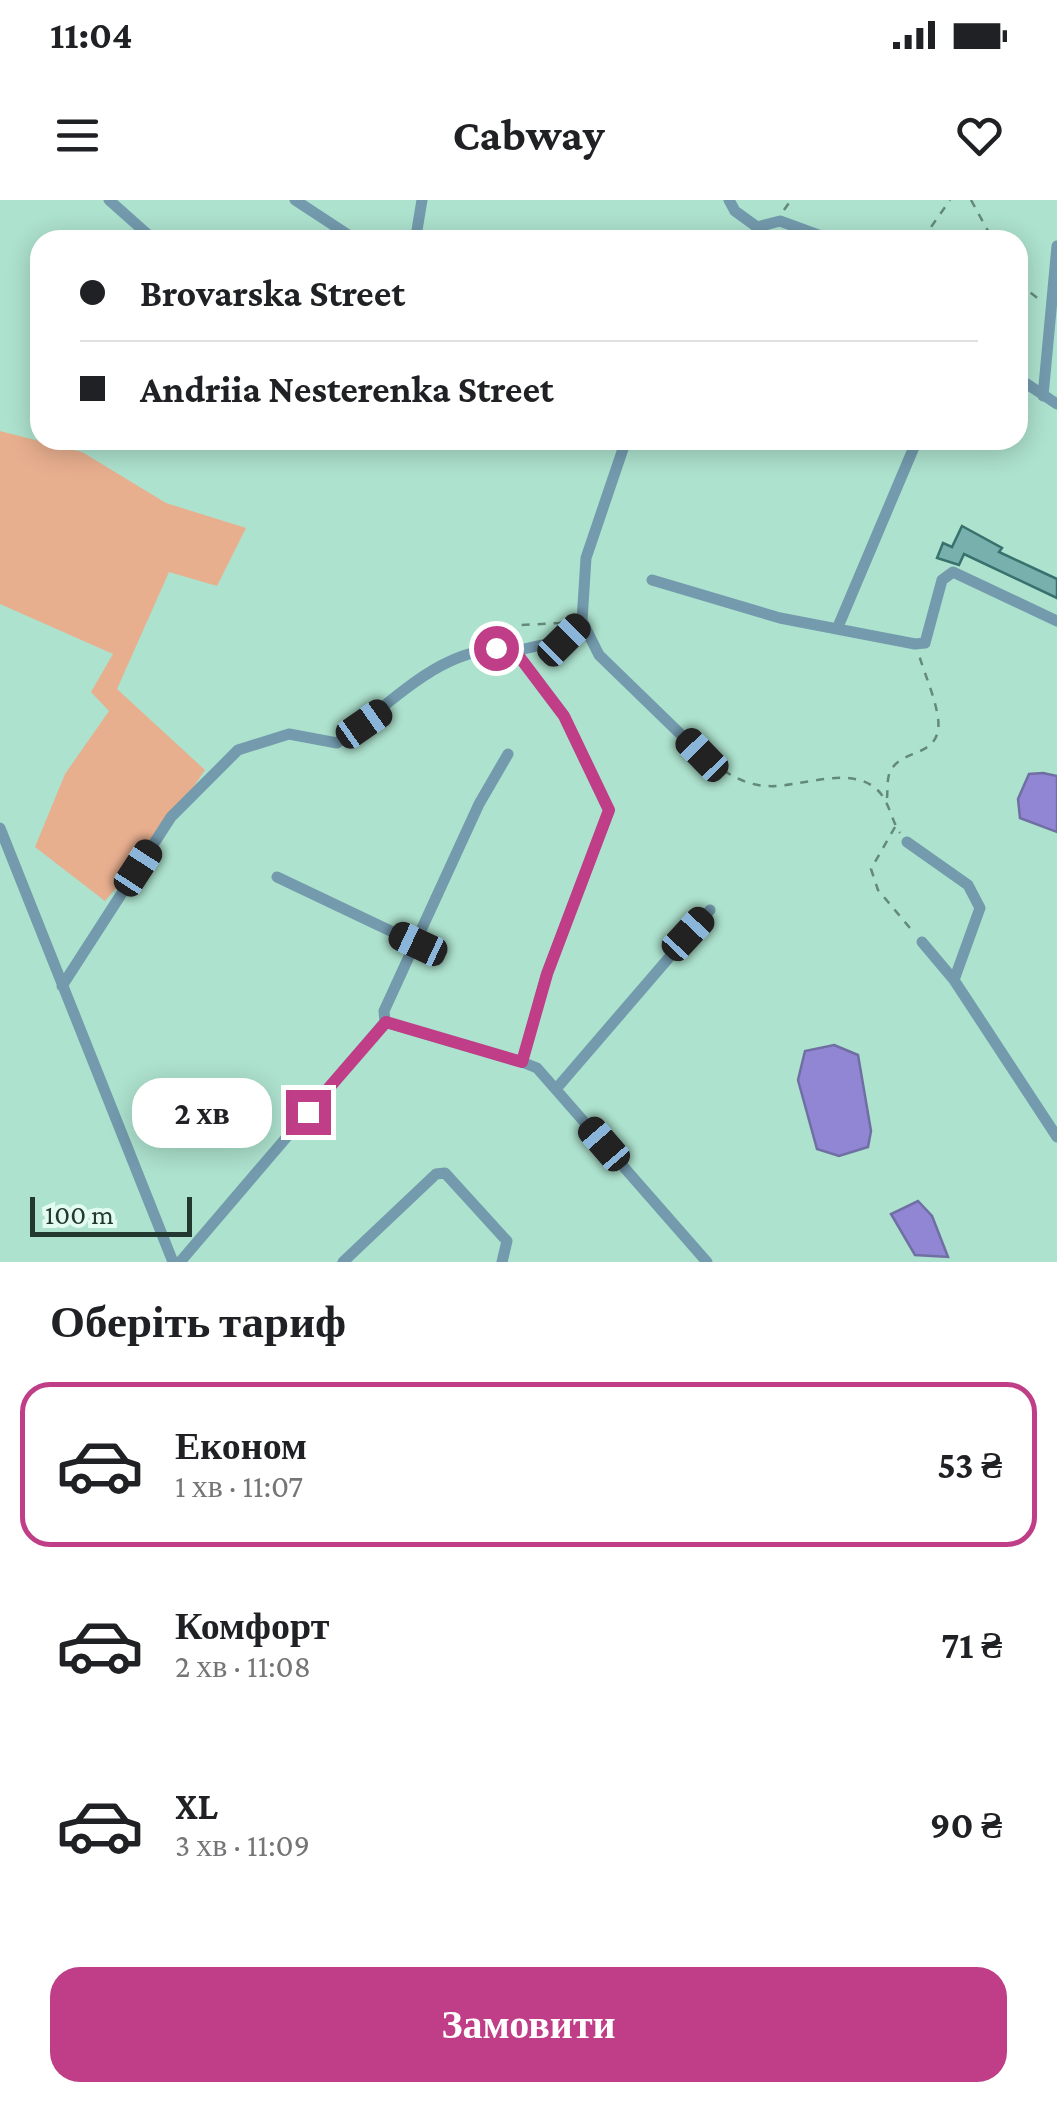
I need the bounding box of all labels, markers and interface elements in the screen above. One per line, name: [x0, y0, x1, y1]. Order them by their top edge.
text: 11:04: [50, 14, 133, 56]
icon: menu: [50, 108, 105, 163]
icon: heart: [952, 108, 1007, 163]
text: Cabway: [452, 110, 605, 160]
text: Brovarska Street: [140, 272, 405, 314]
text: Andriia Nesterenka Street: [140, 368, 554, 410]
car: [532, 608, 596, 672]
route start: [474, 626, 519, 671]
car: [331, 695, 397, 753]
car: [670, 723, 734, 787]
car: [109, 835, 167, 901]
car: [657, 902, 719, 966]
car: [384, 918, 452, 970]
callout: 2 хв: [133, 1077, 273, 1147]
route end: [286, 1090, 331, 1135]
text: 2 хв: [174, 1095, 230, 1131]
car: [573, 1112, 635, 1176]
scale bar: [30, 1192, 192, 1236]
text: 100 m: [45, 1199, 114, 1230]
text: Оберіть тариф: [50, 1297, 346, 1347]
icon: car: [55, 1420, 145, 1510]
text: Економ: [175, 1425, 307, 1467]
text: 53 ₴: [937, 1444, 1002, 1486]
text: 1 хв · 11:07: [175, 1468, 303, 1504]
icon: car: [55, 1600, 145, 1690]
text: Комфорт: [175, 1605, 329, 1647]
text: 71 ₴: [941, 1624, 1002, 1666]
text: 2 хв · 11:08: [175, 1648, 311, 1684]
icon: car: [55, 1780, 145, 1870]
text: XL: [175, 1785, 218, 1827]
text: 90 ₴: [930, 1804, 1002, 1846]
text: 3 хв · 11:09: [175, 1827, 310, 1863]
button: Замовити: [50, 1967, 1007, 2082]

